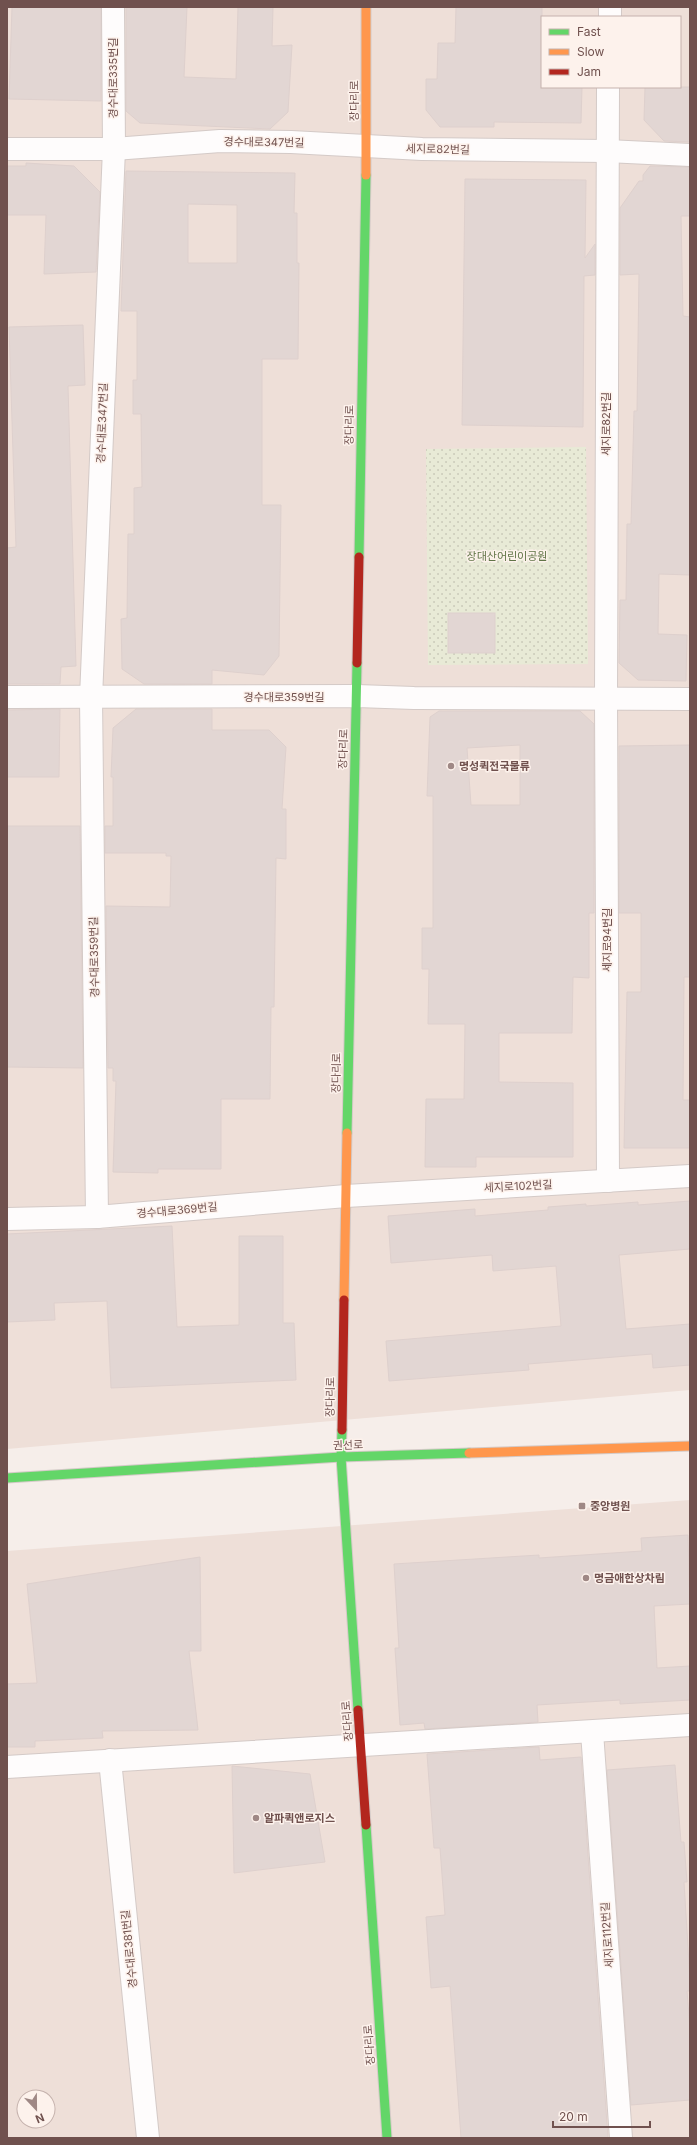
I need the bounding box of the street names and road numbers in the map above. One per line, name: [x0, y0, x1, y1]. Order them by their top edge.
street label: 경수대로335번길: [106, 38, 120, 119]
street label: 장다리로: [347, 81, 361, 121]
street label: 경수대로347번길: [223, 134, 305, 150]
street label: 세지로82번길: [406, 141, 470, 157]
street label: 경수대로347번길: [94, 382, 110, 464]
street label: 세지로82번길: [599, 392, 613, 456]
street label: 장다리로: [342, 405, 356, 445]
street label: 경수대로359번길: [243, 690, 325, 704]
street label: 장다리로: [335, 729, 351, 769]
street label: 세지로94번길: [600, 908, 614, 972]
street label: 경수대로359번길: [86, 916, 102, 998]
street label: 장다리로: [329, 1053, 343, 1093]
street label: 세지로102번길: [483, 1177, 553, 1195]
street label: 경수대로369번길: [136, 1199, 218, 1221]
street label: 장다리로: [323, 1377, 337, 1417]
street label: 권선로: [333, 1437, 363, 1453]
street label: 장다리로: [339, 1700, 355, 1742]
street label: 세지로112번길: [598, 1901, 616, 1969]
street label: 경수대로381번길: [118, 1909, 140, 1989]
street label: 장다리로: [361, 2024, 377, 2066]

